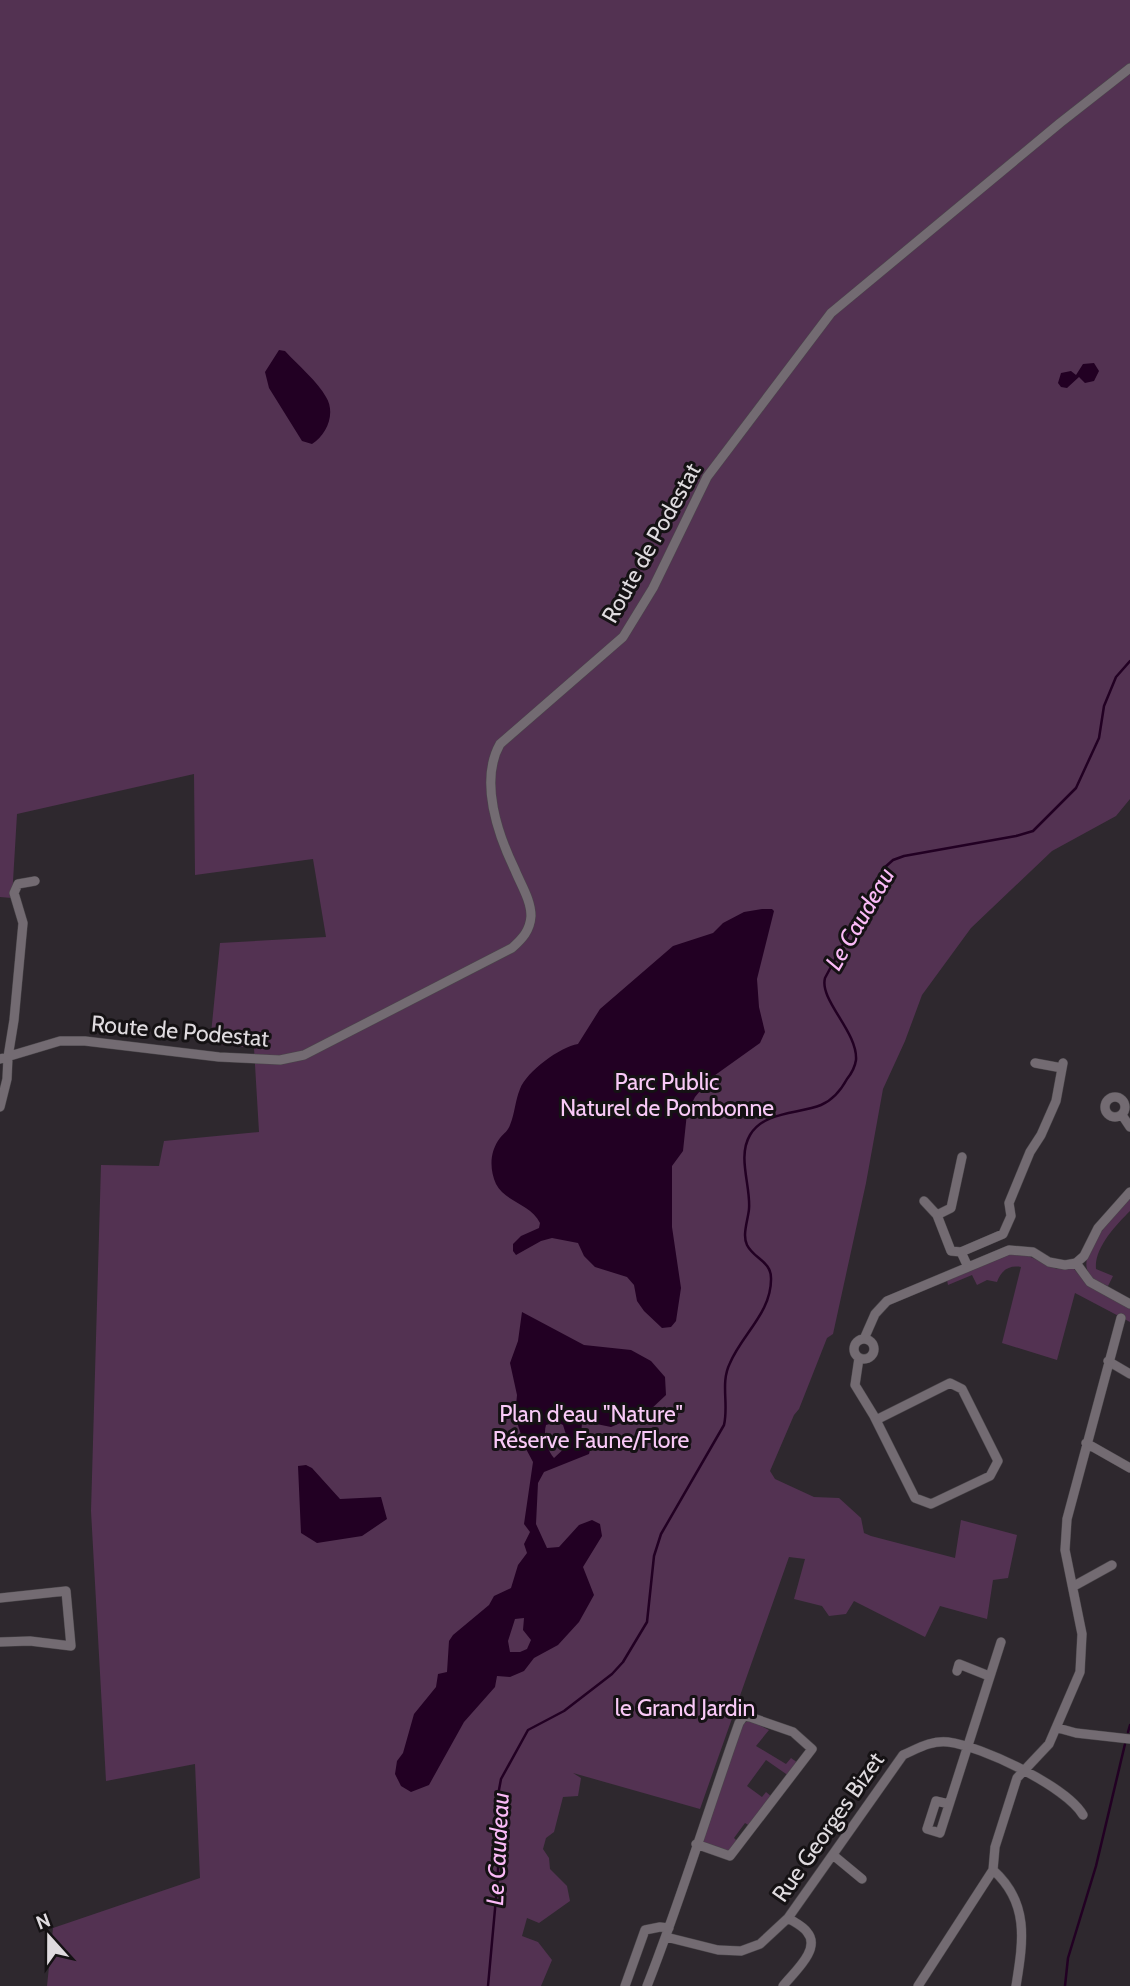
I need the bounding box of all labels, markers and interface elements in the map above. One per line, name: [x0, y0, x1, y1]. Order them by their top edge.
street label: Route de Podestat: [596, 458, 707, 628]
water label: Le Caudeau: [819, 862, 900, 975]
street label: Route de Podestat: [90, 1009, 270, 1053]
park label: Parc Public Naturel de Pombonne: [560, 1068, 774, 1122]
park label: Plan d'eau "Nature" Réserve Faune/Flore: [493, 1400, 689, 1454]
park label: le Grand Jardin: [615, 1694, 755, 1722]
street label: Rue Georges Bizet: [766, 1747, 890, 1907]
water label: Le Caudeau: [480, 1792, 515, 1906]
north arrow: [14, 1902, 84, 1972]
text: N: [33, 1908, 53, 1935]

